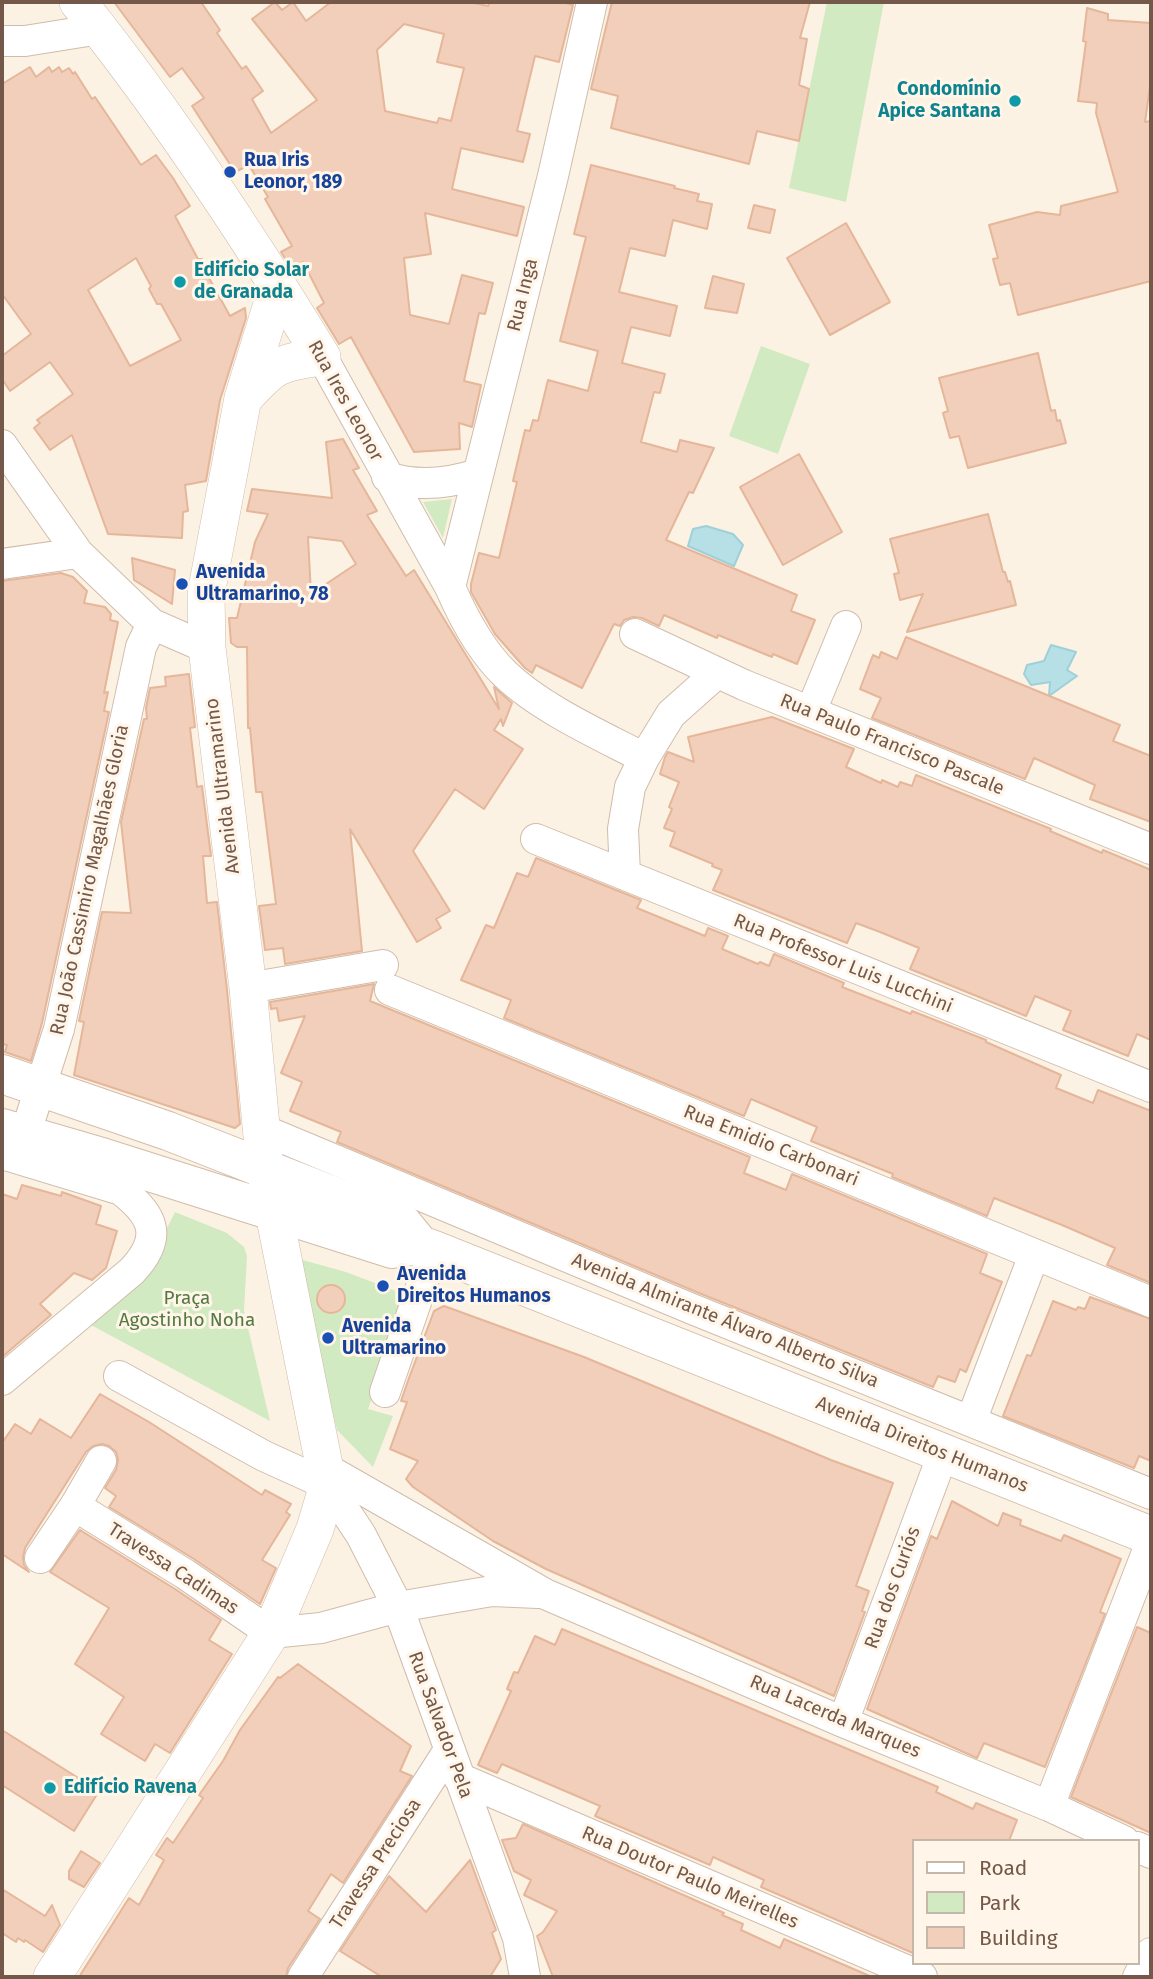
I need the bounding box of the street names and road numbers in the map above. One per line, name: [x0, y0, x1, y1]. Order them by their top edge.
street label: Rua Inga: [503, 256, 543, 334]
street label: Rua Ires Leonor: [302, 337, 388, 465]
street label: Rua Paulo Francisco Pascale: [777, 690, 1007, 800]
street label: Avenida Ultramarino: [201, 697, 245, 875]
street label: Rua João Cassimiro Magalhães Gloria: [46, 723, 134, 1037]
street label: Rua Professor Luis Lucchini: [730, 910, 956, 1018]
street label: Rua Emidio Carbonari: [680, 1100, 862, 1192]
street label: Avenida Almirante Álvaro Alberto Silva: [568, 1249, 882, 1393]
street label: Avenida Direitos Humanos: [812, 1392, 1032, 1498]
street label: Travessa Cadimas: [103, 1518, 243, 1620]
street label: Rua dos Curiós: [860, 1524, 926, 1652]
street label: Rua Salvador Pela: [403, 1648, 477, 1802]
street label: Rua Lacerda Marques: [746, 1671, 924, 1763]
street label: Travessa Preciosa: [325, 1795, 427, 1933]
street label: Rua Doutor Paulo Meirelles: [578, 1822, 802, 1934]

